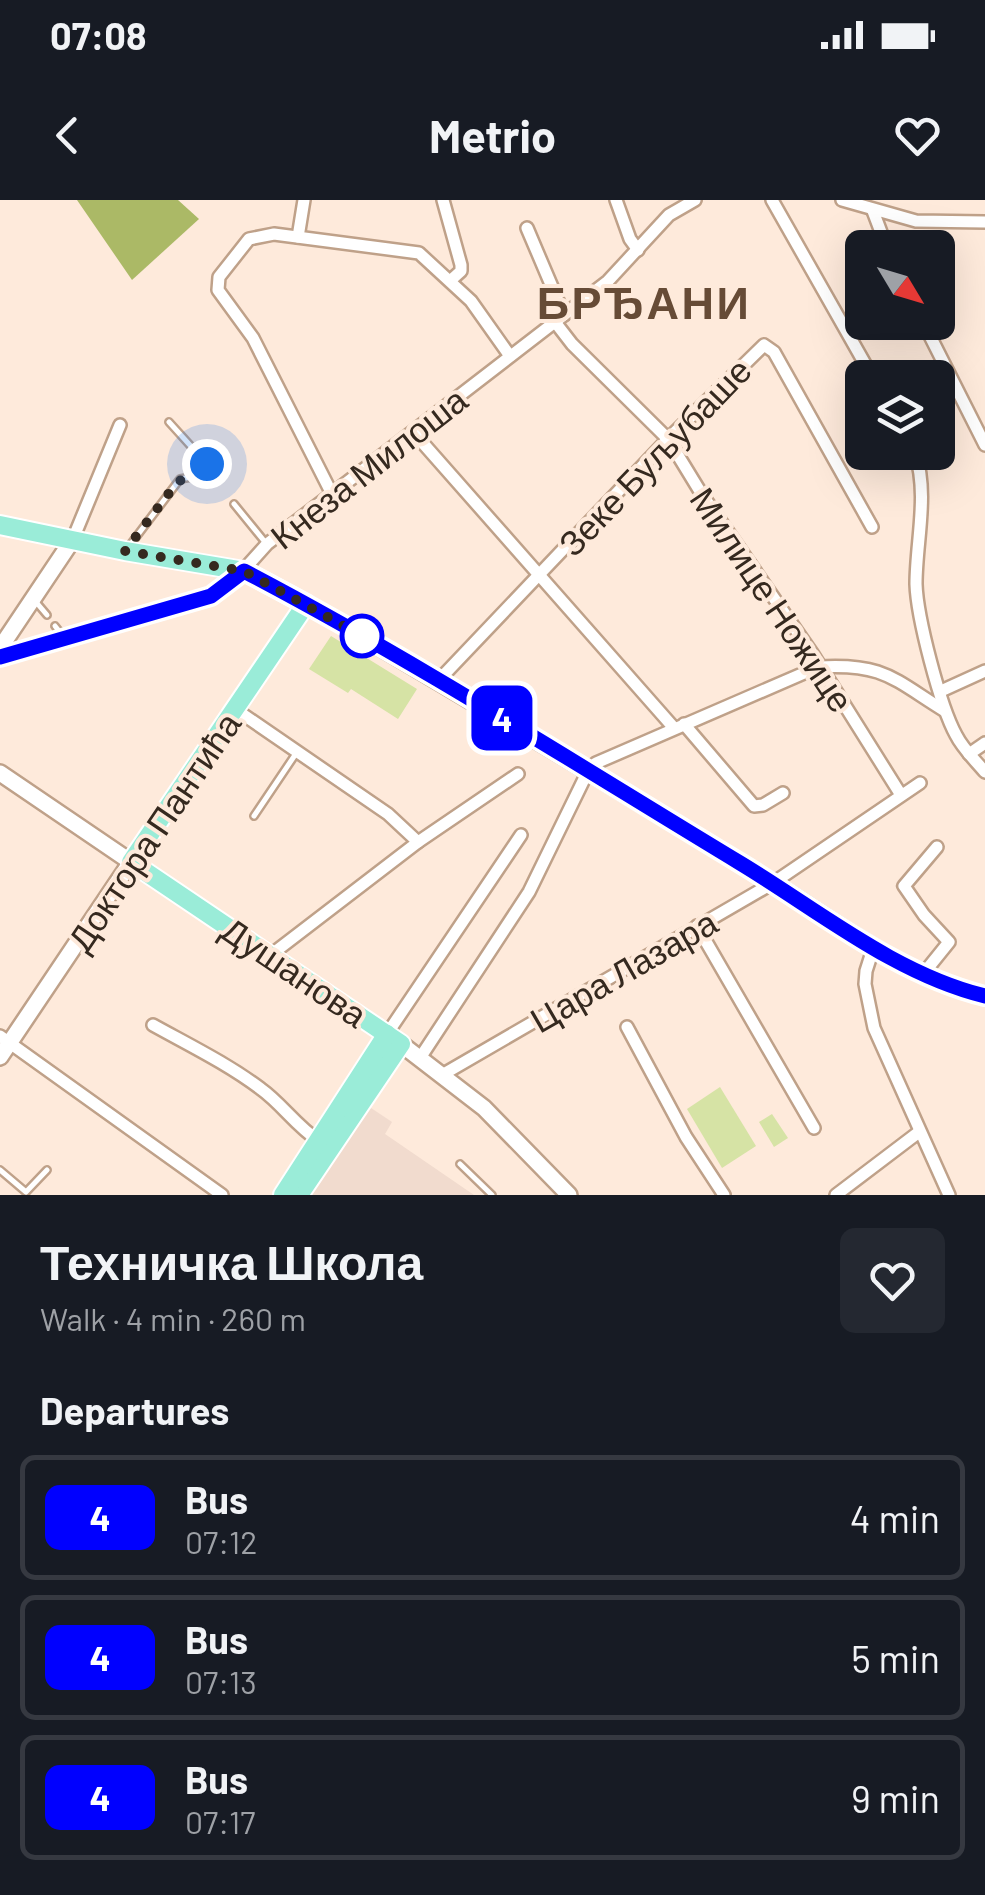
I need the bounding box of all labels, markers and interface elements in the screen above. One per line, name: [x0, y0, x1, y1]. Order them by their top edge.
text: 07:08: [50, 12, 147, 58]
icon: back: [40, 108, 95, 163]
text: Metrio: [429, 108, 556, 162]
icon: heart: [890, 108, 945, 163]
north arrow: [845, 230, 955, 340]
map controls: [845, 230, 955, 470]
district label: БРЂАНИ: [537, 274, 751, 328]
street label: Зеке Буљубаше: [549, 348, 759, 564]
button: layers: [845, 360, 955, 470]
street label: Кнеза Милоша: [262, 377, 475, 557]
your location: [182, 439, 232, 489]
street label: Милице Ножице: [683, 479, 863, 719]
unlabelled marker: [341, 615, 383, 657]
line badge: 4: [470, 686, 534, 750]
text: 4: [491, 697, 513, 739]
street label: Доктора Пантића: [58, 703, 249, 958]
street label: Цара Лазара: [522, 899, 724, 1040]
street label: Душанова: [214, 907, 376, 1035]
button: heart: [840, 1228, 945, 1333]
text: Техничка Школа: [40, 1232, 423, 1290]
text: Walk · 4 min · 260 m: [40, 1299, 306, 1337]
text: Departures: [40, 1387, 229, 1433]
text: Bus: [185, 1476, 248, 1522]
text: 4 min: [850, 1495, 940, 1541]
text: 4: [89, 1496, 111, 1538]
text: 07:12: [185, 1522, 257, 1560]
text: Bus: [185, 1616, 248, 1662]
text: 5 min: [851, 1635, 940, 1681]
text: 4: [89, 1636, 111, 1678]
text: 07:13: [185, 1662, 257, 1700]
text: Bus: [185, 1756, 248, 1802]
text: 9 min: [851, 1775, 940, 1821]
text: 4: [89, 1776, 111, 1818]
text: 07:17: [185, 1802, 255, 1840]

